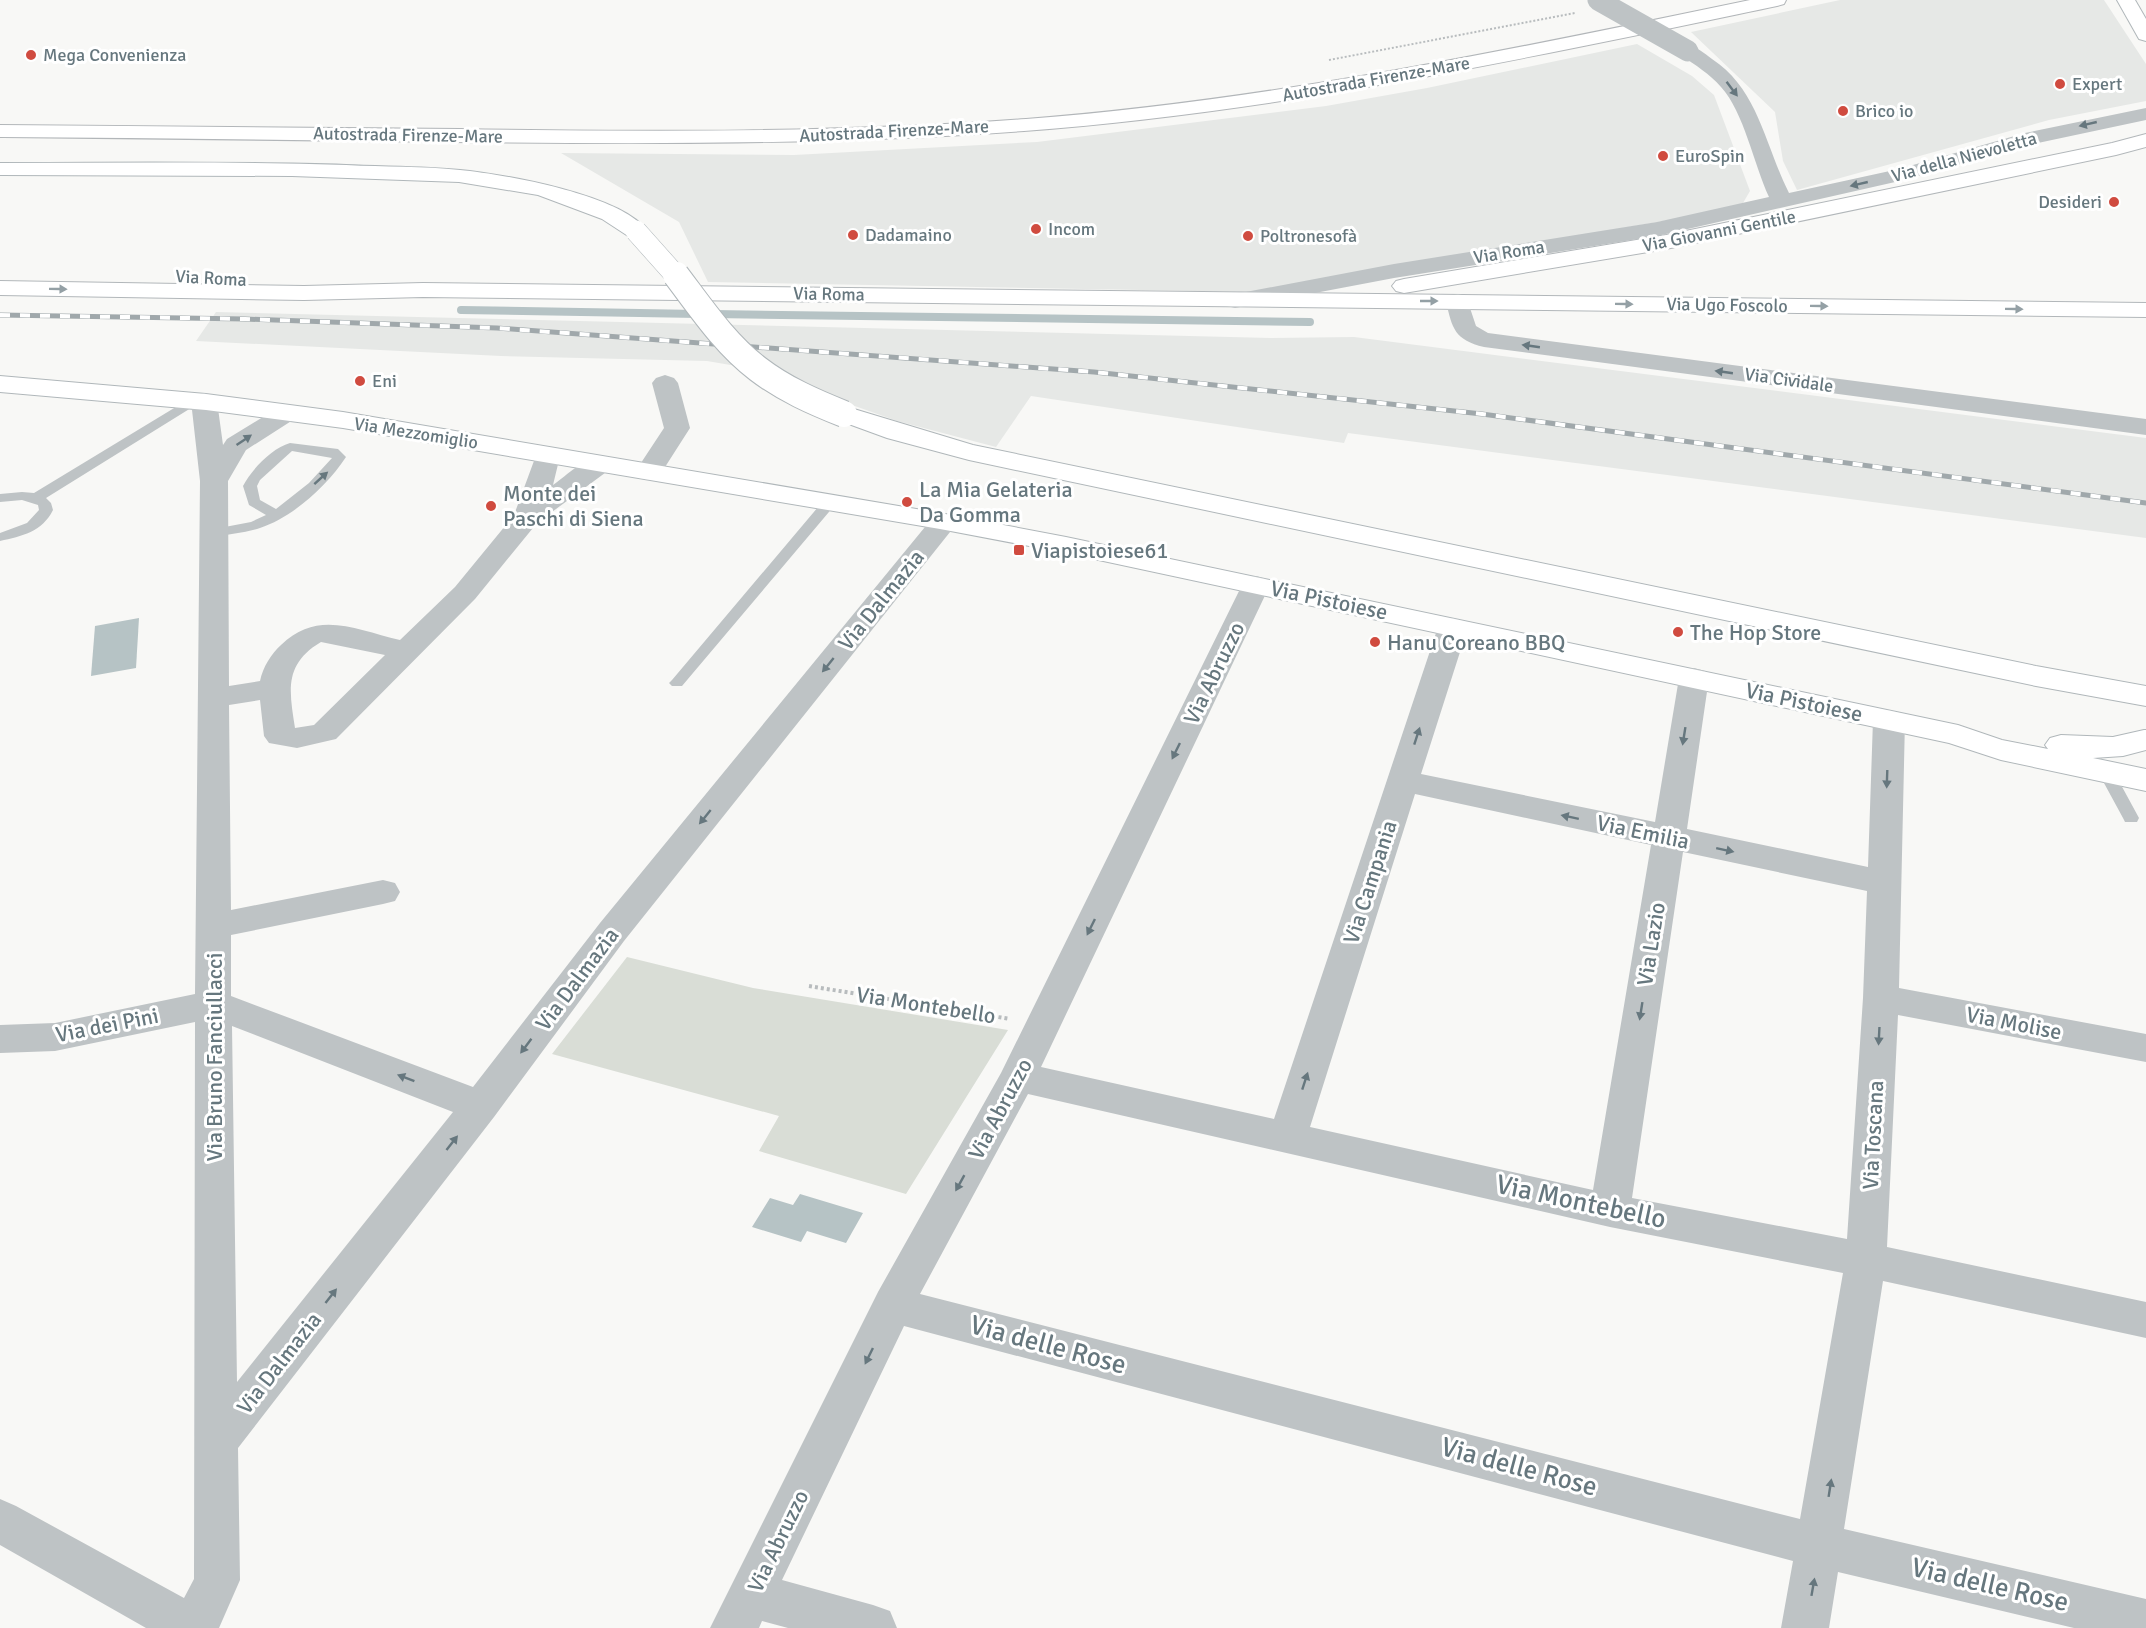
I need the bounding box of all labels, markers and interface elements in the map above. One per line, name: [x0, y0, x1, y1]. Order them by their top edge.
place label: Mega Convenienza: [43, 44, 186, 66]
marker: Mega Convenienza: [24, 48, 38, 62]
street label: Autostrada Firenze-Mare: [1281, 52, 1471, 106]
place label: Expert: [2072, 73, 2122, 95]
marker: Expert: [2053, 77, 2067, 91]
one-way arrow: [1726, 81, 1738, 96]
place label: Brico io: [1855, 100, 1913, 122]
marker: Brico io: [1836, 104, 1850, 118]
street label: Autostrada Firenze-Mare: [799, 115, 989, 147]
one-way arrow: [2079, 120, 2098, 130]
street label: Autostrada Firenze-Mare: [313, 122, 503, 148]
street label: Via della Nievoletta: [1889, 127, 2039, 187]
place label: EuroSpin: [1675, 145, 1745, 167]
marker: EuroSpin: [1656, 149, 1670, 163]
one-way arrow: [1850, 180, 1868, 190]
place label: Desideri: [2038, 191, 2102, 213]
marker: Desideri: [2107, 195, 2121, 209]
street label: Via Giovanni Gentile: [1641, 205, 1797, 257]
place label: Incom: [1048, 218, 1095, 240]
marker: Incom: [1029, 222, 1043, 236]
place label: Dadamaino: [865, 224, 952, 246]
place label: Poltronesofà: [1260, 225, 1357, 247]
marker: Dadamaino: [846, 228, 860, 242]
marker: Poltronesofà: [1241, 229, 1255, 243]
street label: Via Roma: [1472, 236, 1546, 268]
street label: Via Roma: [175, 265, 247, 291]
street label: Via Roma: [793, 282, 865, 306]
one-way arrow: [49, 284, 68, 294]
street label: Via Ugo Foscolo: [1666, 293, 1788, 317]
one-way arrow: [1419, 296, 1438, 306]
one-way arrow: [1614, 299, 1633, 308]
one-way arrow: [1809, 301, 1828, 311]
one-way arrow: [2004, 304, 2023, 314]
one-way arrow: [1521, 341, 1540, 351]
street label: Via Cividale: [1743, 363, 1835, 397]
one-way arrow: [1714, 367, 1733, 376]
place label: Eni: [372, 370, 397, 392]
marker: Eni: [353, 374, 367, 388]
street label: Via Mezzomiglio: [352, 412, 480, 454]
one-way arrow: [236, 435, 252, 446]
one-way arrow: [314, 471, 329, 485]
place label: La Mia Gelateria Da Gomma: [919, 476, 1073, 528]
place label: Monte dei Paschi di Siena: [503, 480, 644, 532]
marker: La Mia Gelateria Da Gomma: [900, 495, 914, 509]
marker: Monte dei Paschi di Siena: [484, 499, 498, 513]
place label: Viapistoiese61: [1031, 537, 1168, 564]
marker: Viapistoiese61: [1012, 543, 1026, 557]
street label: Via Dalmazia: [832, 544, 930, 656]
street label: Via Pistoiese: [1268, 574, 1390, 626]
street label: Via Abruzzo: [1178, 617, 1250, 729]
place label: The Hop Store: [1690, 619, 1821, 646]
marker: The Hop Store: [1671, 625, 1685, 639]
place label: Hanu Coreano BBQ: [1387, 629, 1565, 656]
marker: Hanu Coreano BBQ: [1368, 635, 1382, 649]
one-way arrow: [823, 658, 835, 673]
street label: Via Pistoiese: [1743, 676, 1865, 728]
one-way arrow: [1679, 726, 1688, 745]
one-way arrow: [1413, 727, 1423, 745]
one-way arrow: [1171, 743, 1180, 760]
one-way arrow: [1882, 769, 1891, 788]
one-way arrow: [699, 809, 712, 825]
street label: Via Emilia: [1594, 809, 1692, 855]
one-way arrow: [1560, 811, 1579, 821]
street label: Via Campania: [1337, 817, 1403, 947]
one-way arrow: [1716, 845, 1735, 855]
street label: Via Lazio: [1631, 900, 1671, 988]
one-way arrow: [1086, 918, 1096, 935]
street label: Via Dalmazia: [530, 922, 624, 1036]
street label: Via Bruno Fanciullacci: [201, 952, 228, 1162]
street label: Via Montebello: [854, 981, 998, 1029]
street label: Via Molise: [1964, 1001, 2064, 1045]
street label: Via dei Pini: [53, 1002, 161, 1048]
one-way arrow: [1636, 1002, 1645, 1021]
one-way arrow: [1874, 1027, 1883, 1046]
one-way arrow: [520, 1038, 532, 1054]
street label: Via Abruzzo: [962, 1054, 1038, 1164]
one-way arrow: [1301, 1072, 1310, 1090]
one-way arrow: [397, 1073, 415, 1082]
street label: Via Toscana: [1857, 1080, 1889, 1190]
one-way arrow: [445, 1135, 458, 1151]
street label: Via Montebello: [1493, 1168, 1669, 1236]
one-way arrow: [955, 1175, 965, 1192]
one-way arrow: [325, 1288, 338, 1304]
street label: Via Dalmazia: [231, 1307, 327, 1419]
street label: Via delle Rose: [966, 1308, 1130, 1382]
one-way arrow: [864, 1347, 873, 1364]
street label: Via delle Rose: [1437, 1430, 1601, 1504]
one-way arrow: [1825, 1478, 1834, 1497]
street label: Via Abruzzo: [742, 1485, 814, 1597]
street label: Via delle Rose: [1908, 1551, 2072, 1619]
one-way arrow: [1809, 1577, 1818, 1596]

